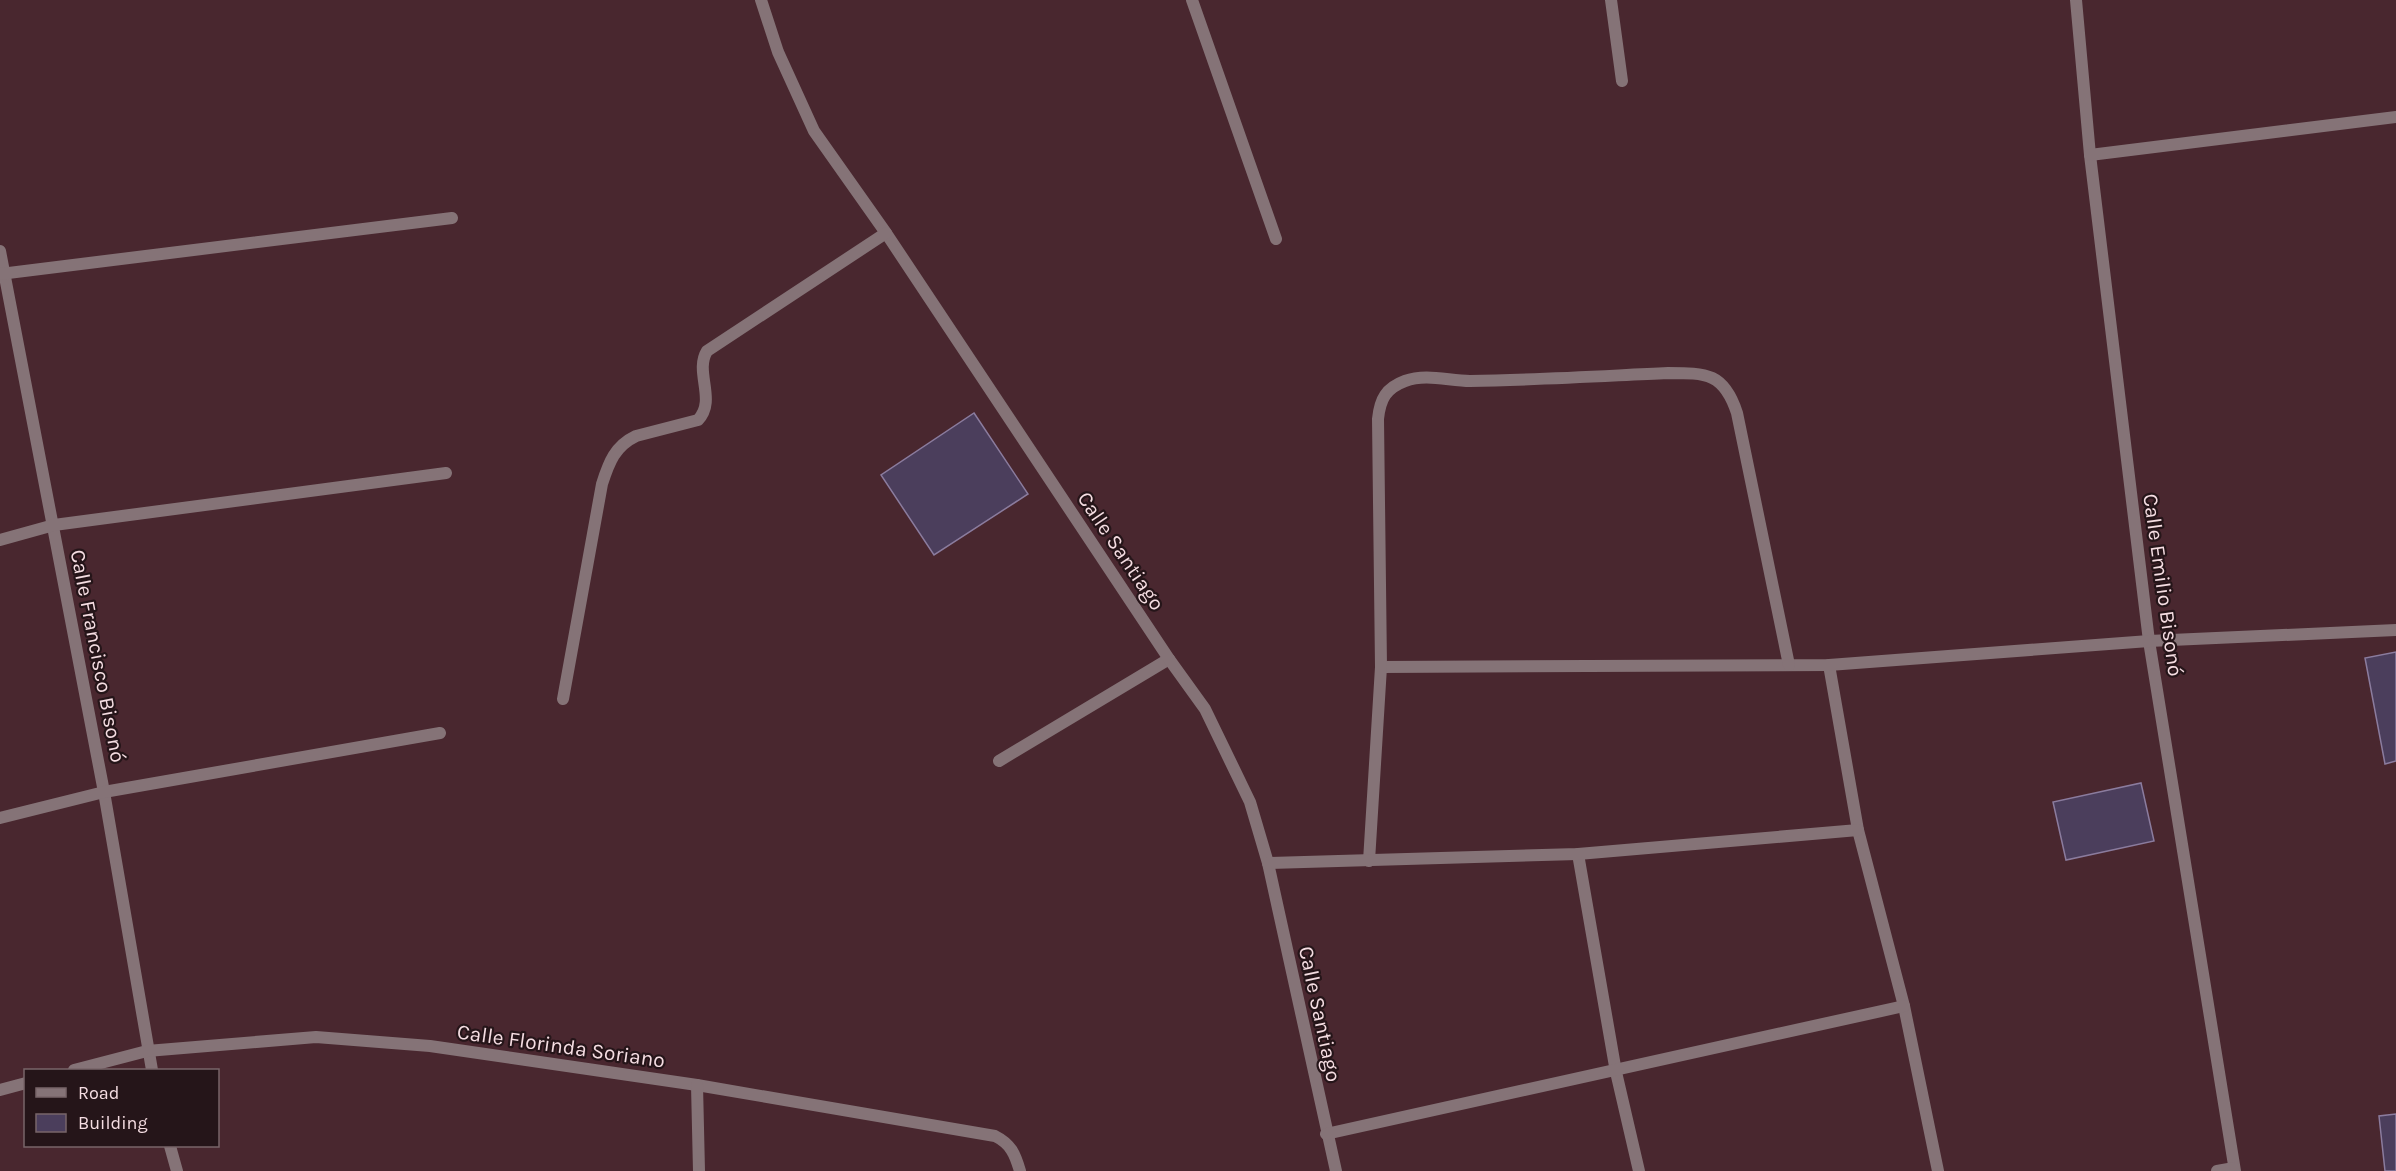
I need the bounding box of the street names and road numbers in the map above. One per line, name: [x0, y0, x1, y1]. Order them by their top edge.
street label: Calle Santiago: [1072, 487, 1170, 615]
street label: Calle Emilio Bisonó: [2138, 492, 2188, 678]
street label: Calle Francisco Bisonó: [66, 548, 130, 764]
street label: Calle Santiago: [1294, 944, 1346, 1084]
street label: Calle Florinda Soriano: [456, 1020, 666, 1072]

